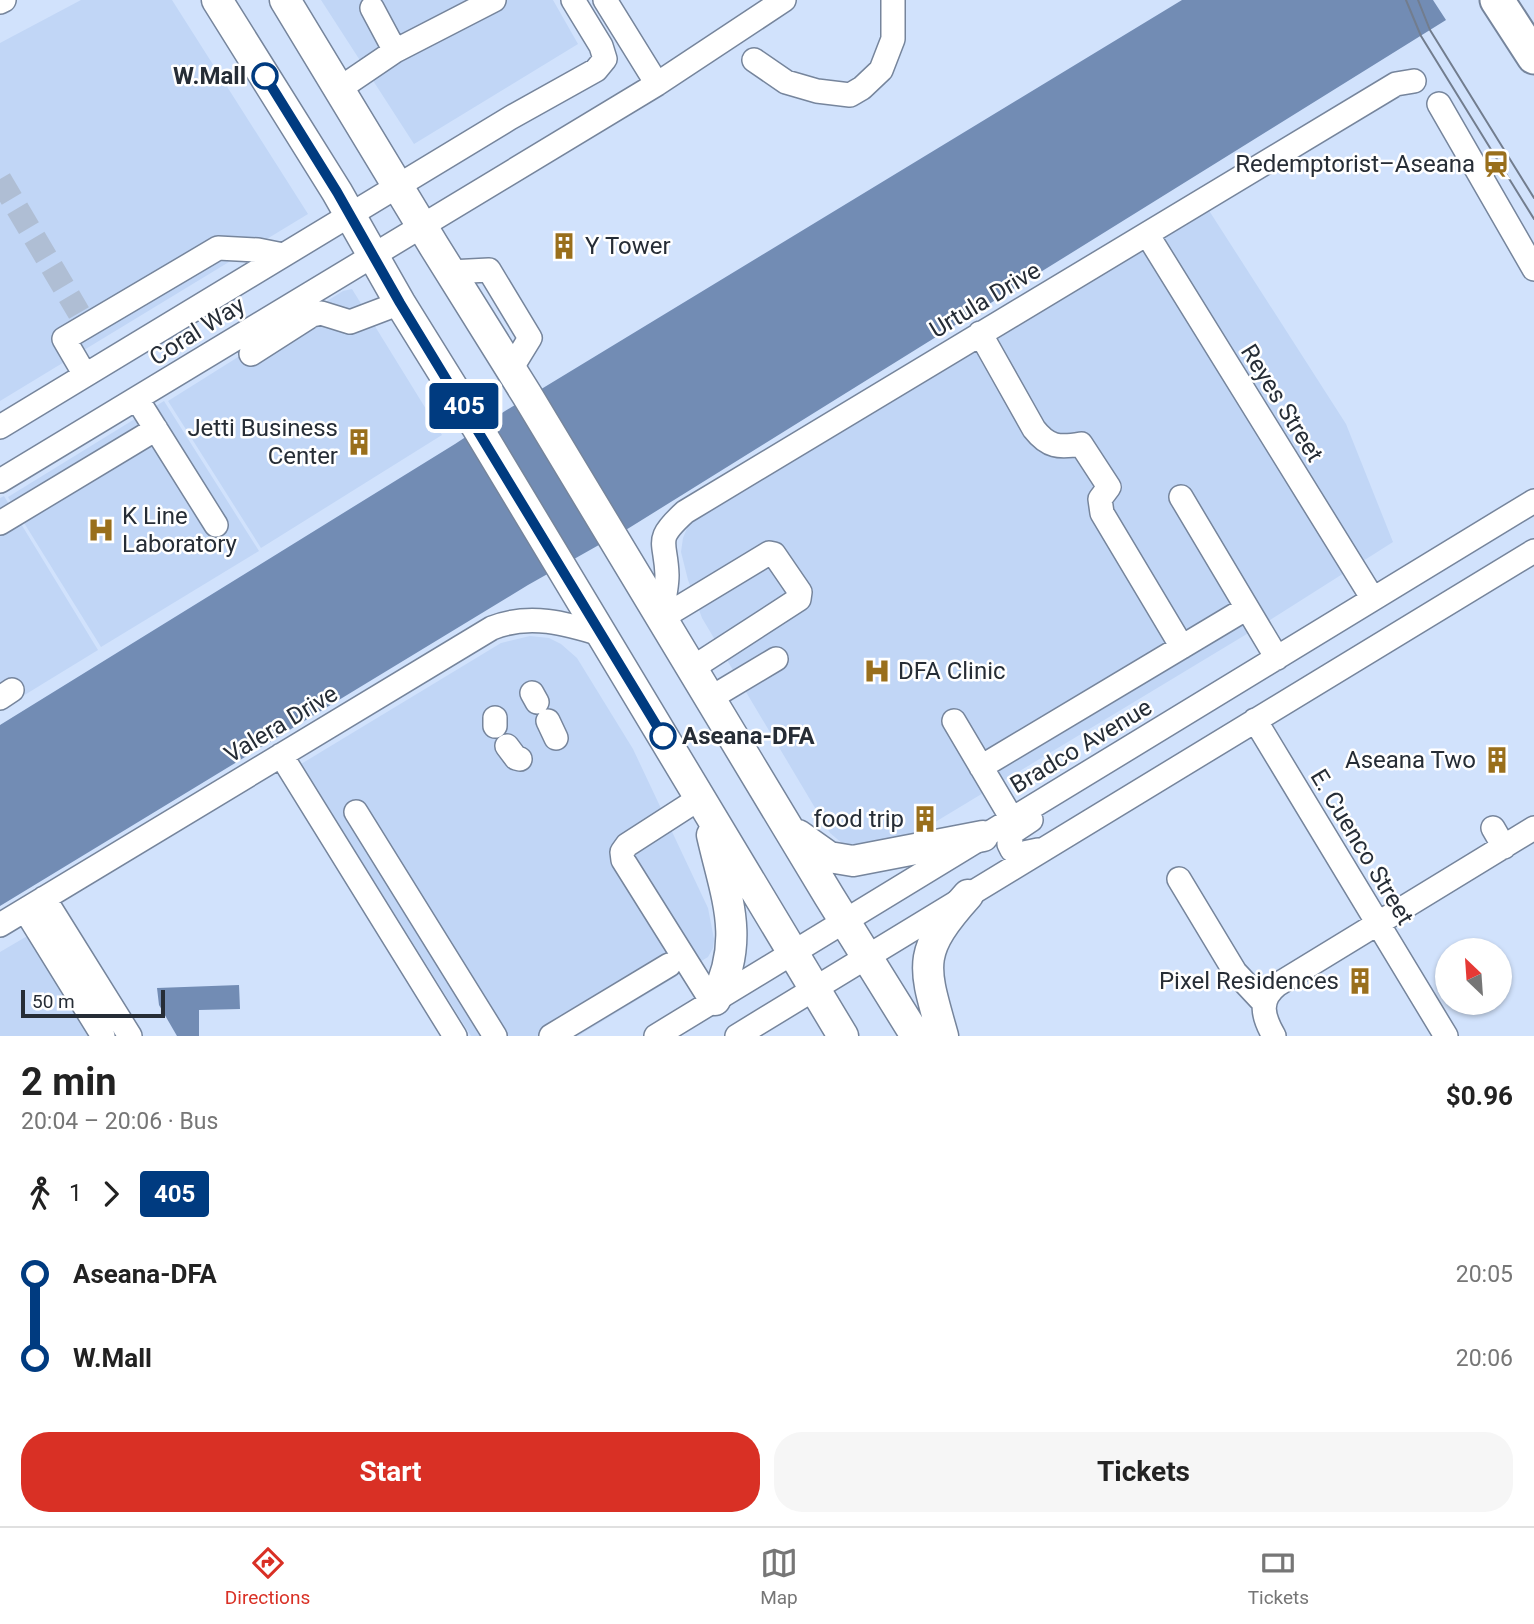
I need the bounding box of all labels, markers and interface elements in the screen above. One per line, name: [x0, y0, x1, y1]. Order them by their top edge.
place label: W.Mall: [173, 62, 246, 90]
marker: W.Mall: [252, 63, 278, 89]
station icon: Redemptorist–Aseana: [1481, 149, 1511, 179]
place label: Redemptorist–Aseana: [1235, 150, 1475, 178]
building icon: Y Tower: [549, 231, 579, 261]
place label: Y Tower: [585, 232, 671, 260]
street label: Urtula Drive: [925, 256, 1045, 344]
street label: Coral Way: [144, 290, 250, 371]
street label: Reyes Street: [1235, 339, 1329, 467]
line badge: 405: [424, 383, 504, 429]
text: 405: [443, 392, 485, 420]
place label: Jetti Business Center: [187, 414, 338, 470]
building icon: Jetti Business Center: [344, 427, 374, 457]
place label: K Line Laboratory: [122, 502, 238, 558]
hospital icon: K Line Laboratory: [86, 515, 116, 545]
hospital icon: DFA Clinic: [862, 656, 892, 686]
place label: DFA Clinic: [898, 657, 1006, 685]
street label: Valera Drive: [219, 679, 343, 769]
street label: Bradco Avenue: [1005, 693, 1157, 799]
place label: Aseana-DFA: [682, 722, 816, 750]
marker: Aseana-DFA: [650, 723, 676, 749]
building icon: Aseana Two: [1482, 745, 1512, 775]
place label: Aseana Two: [1345, 746, 1476, 774]
street label: E. Cuenco Street: [1305, 764, 1419, 930]
building icon: food trip: [910, 804, 940, 834]
place label: food trip: [813, 805, 904, 833]
north arrow: [1435, 938, 1512, 1015]
map controls: [1435, 938, 1512, 1015]
building icon: Pixel Residences: [1345, 966, 1375, 996]
place label: Pixel Residences: [1159, 967, 1339, 995]
scale bar: [21, 987, 164, 1019]
text: 50 m: [32, 990, 75, 1013]
text: 2 min: [21, 1060, 117, 1104]
text: $0.96: [1446, 1081, 1513, 1111]
text: 20:04 – 20:06 · Bus: [21, 1108, 218, 1135]
icon: walk: [21, 1175, 59, 1213]
icon: forward: [92, 1175, 130, 1213]
text: 1: [69, 1180, 82, 1207]
text: 405: [154, 1180, 195, 1208]
text: Aseana-DFA: [73, 1259, 217, 1289]
text: 20:05: [1456, 1261, 1513, 1288]
text: W.Mall: [73, 1343, 152, 1373]
text: 20:06: [1456, 1345, 1513, 1372]
button: Start: [21, 1432, 760, 1512]
button: Tickets: [774, 1432, 1513, 1512]
tab: Directions: [225, 1544, 310, 1609]
tab: Map: [760, 1544, 798, 1609]
tab: Tickets: [1248, 1544, 1309, 1609]

